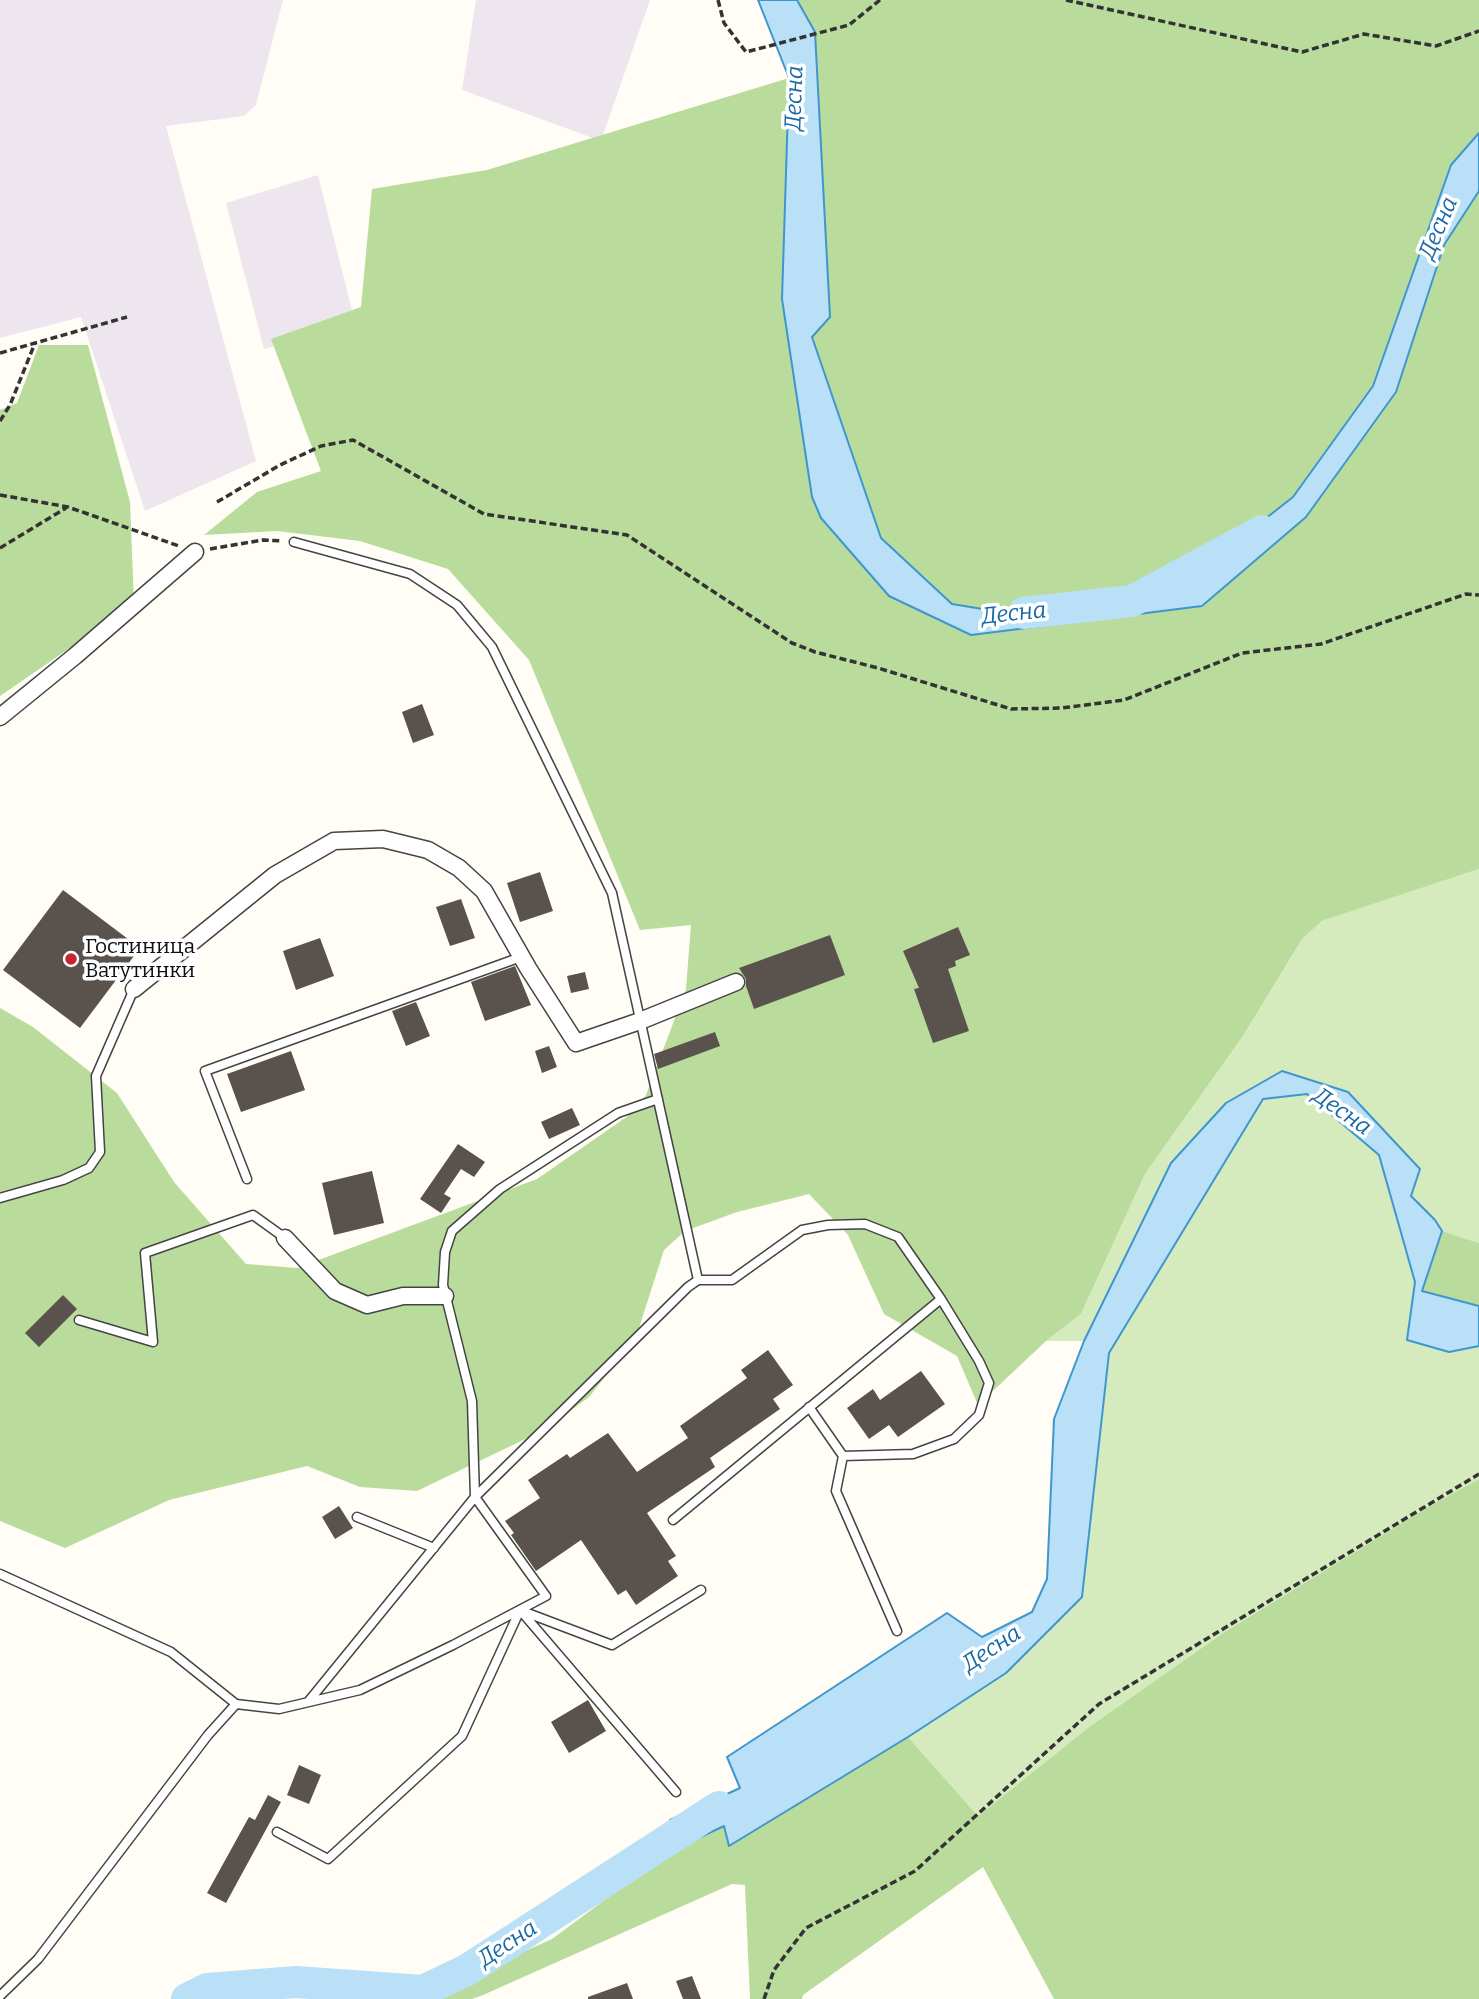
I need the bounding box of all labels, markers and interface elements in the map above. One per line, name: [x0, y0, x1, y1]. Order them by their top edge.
water label: Десна: [780, 65, 810, 131]
water label: Десна: [1414, 193, 1464, 263]
water label: Десна: [980, 597, 1048, 631]
place label: Гостиница Ватутинки: [85, 934, 195, 984]
marker: Гостиница Ватутинки: [63, 951, 79, 967]
water label: Десна: [1308, 1082, 1376, 1142]
water label: Десна: [957, 1620, 1027, 1678]
water label: Десна: [473, 1915, 543, 1973]

